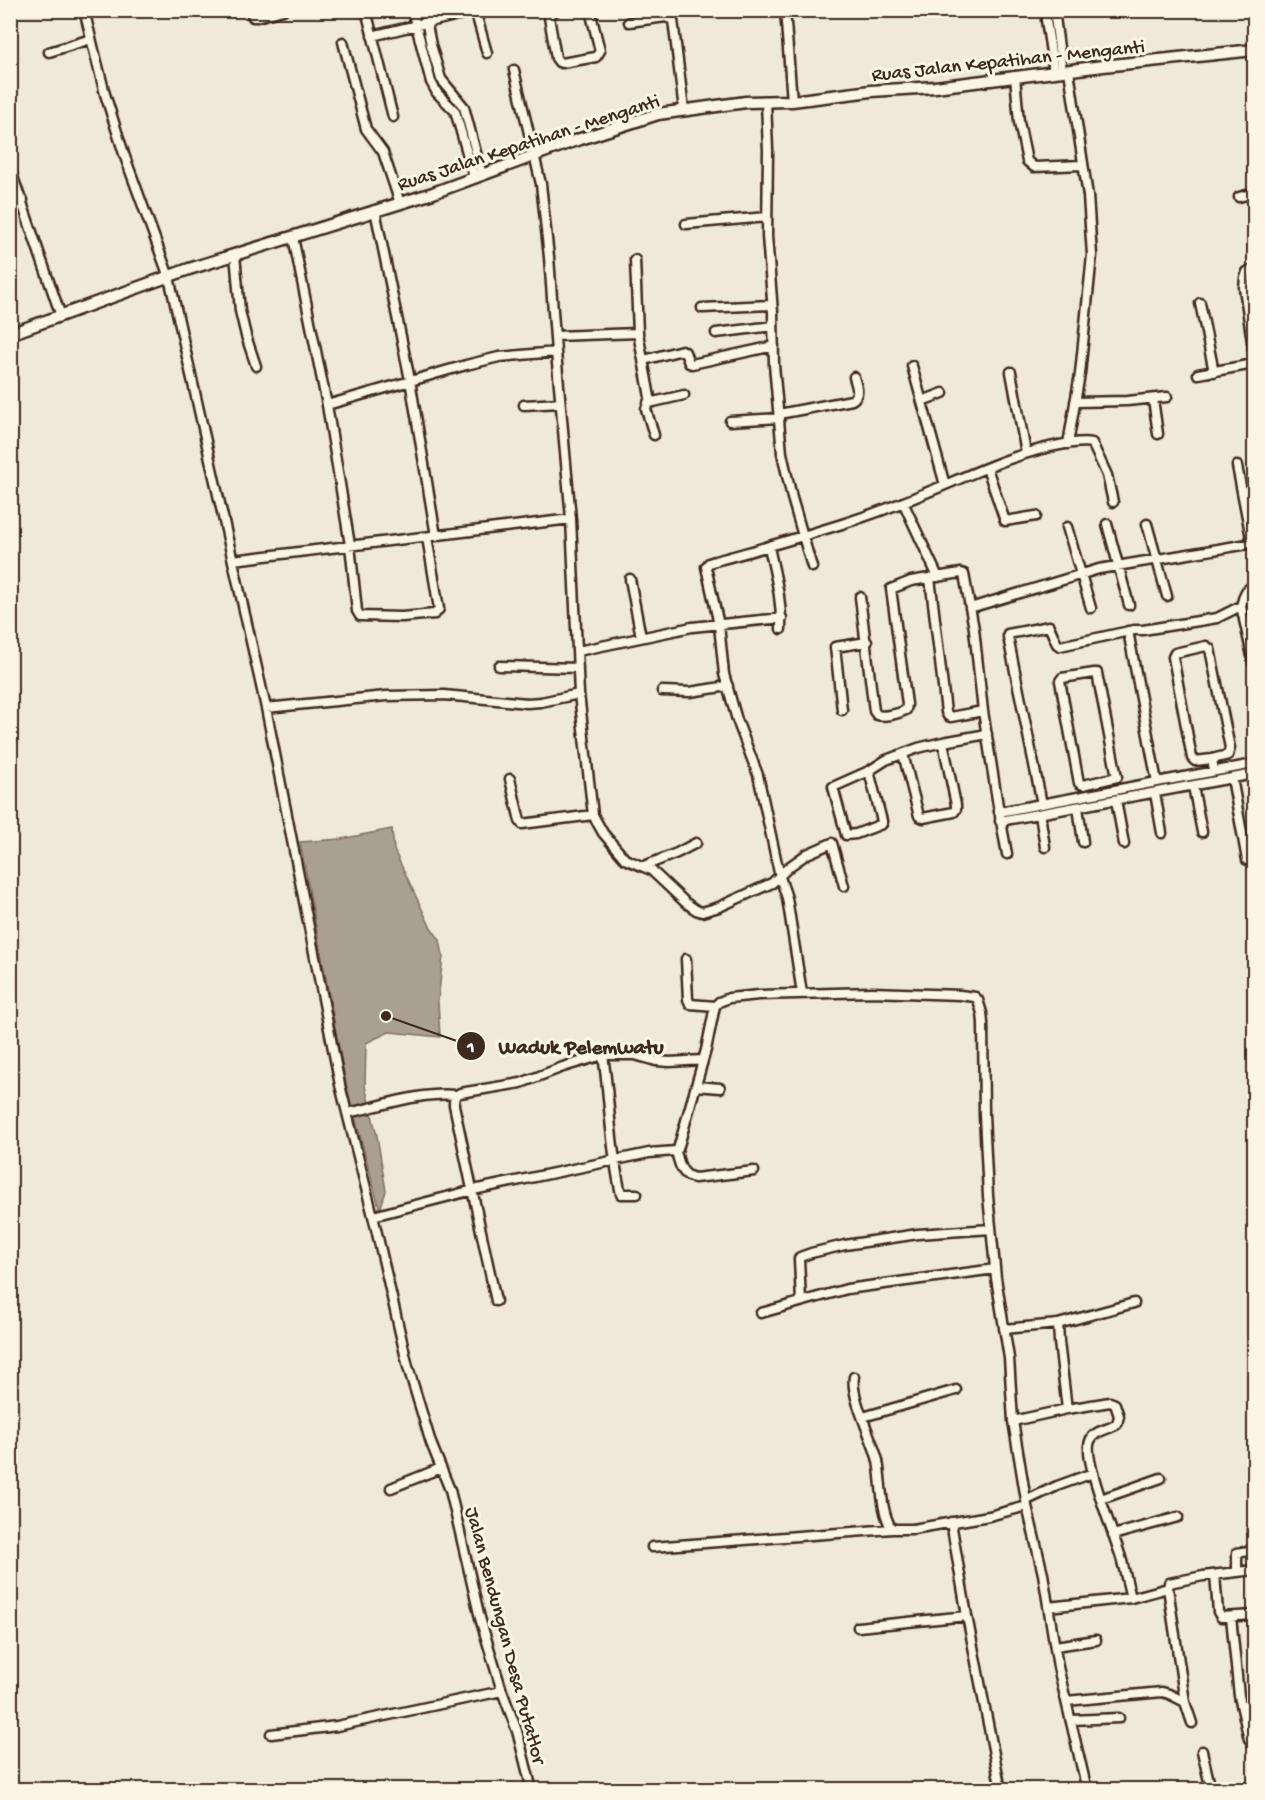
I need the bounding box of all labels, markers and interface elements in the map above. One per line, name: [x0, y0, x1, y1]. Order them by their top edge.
street label: Ruas Jalan Kepatihan - Menganti: [871, 37, 1146, 88]
street label: Ruas Jalan Kepatihan - Menganti: [395, 91, 663, 198]
callout: Waduk Pelemwatu: [456, 1026, 675, 1065]
text: Waduk Pelemwatu: [497, 1037, 664, 1062]
text: 1: [466, 1038, 475, 1059]
street label: Jalan Bendungan Desa Putatlor: [458, 1505, 550, 1769]

